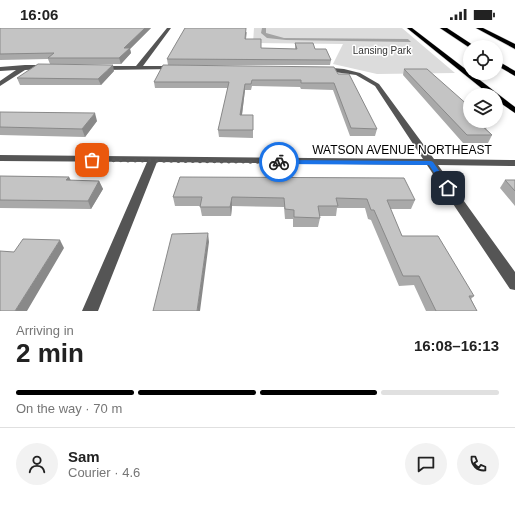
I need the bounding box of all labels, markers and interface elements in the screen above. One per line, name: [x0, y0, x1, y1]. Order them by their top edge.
text: 16:06: [20, 6, 58, 23]
map controls: [463, 40, 503, 128]
button: locate: [463, 40, 503, 80]
park label: Lansing Park: [353, 45, 412, 56]
button: layers: [463, 88, 503, 128]
courier: [259, 142, 299, 182]
pin: [75, 143, 109, 177]
street label: WATSON AVENUE NORTHEAST: [312, 143, 492, 157]
icon: bag: [81, 149, 103, 171]
icon: bike: [268, 151, 290, 173]
pin: [431, 171, 465, 205]
icon: home: [437, 177, 459, 199]
text: Arriving in: [16, 323, 74, 338]
text: 16:08–16:13: [414, 337, 499, 354]
text: 2 min: [16, 338, 84, 368]
text: On the way · 70 m: [16, 401, 122, 416]
button: person: [16, 443, 58, 485]
button: chat: [405, 443, 447, 485]
button: phone: [457, 443, 499, 485]
text: Sam: [68, 448, 100, 465]
text: Courier · 4.6: [68, 465, 140, 480]

